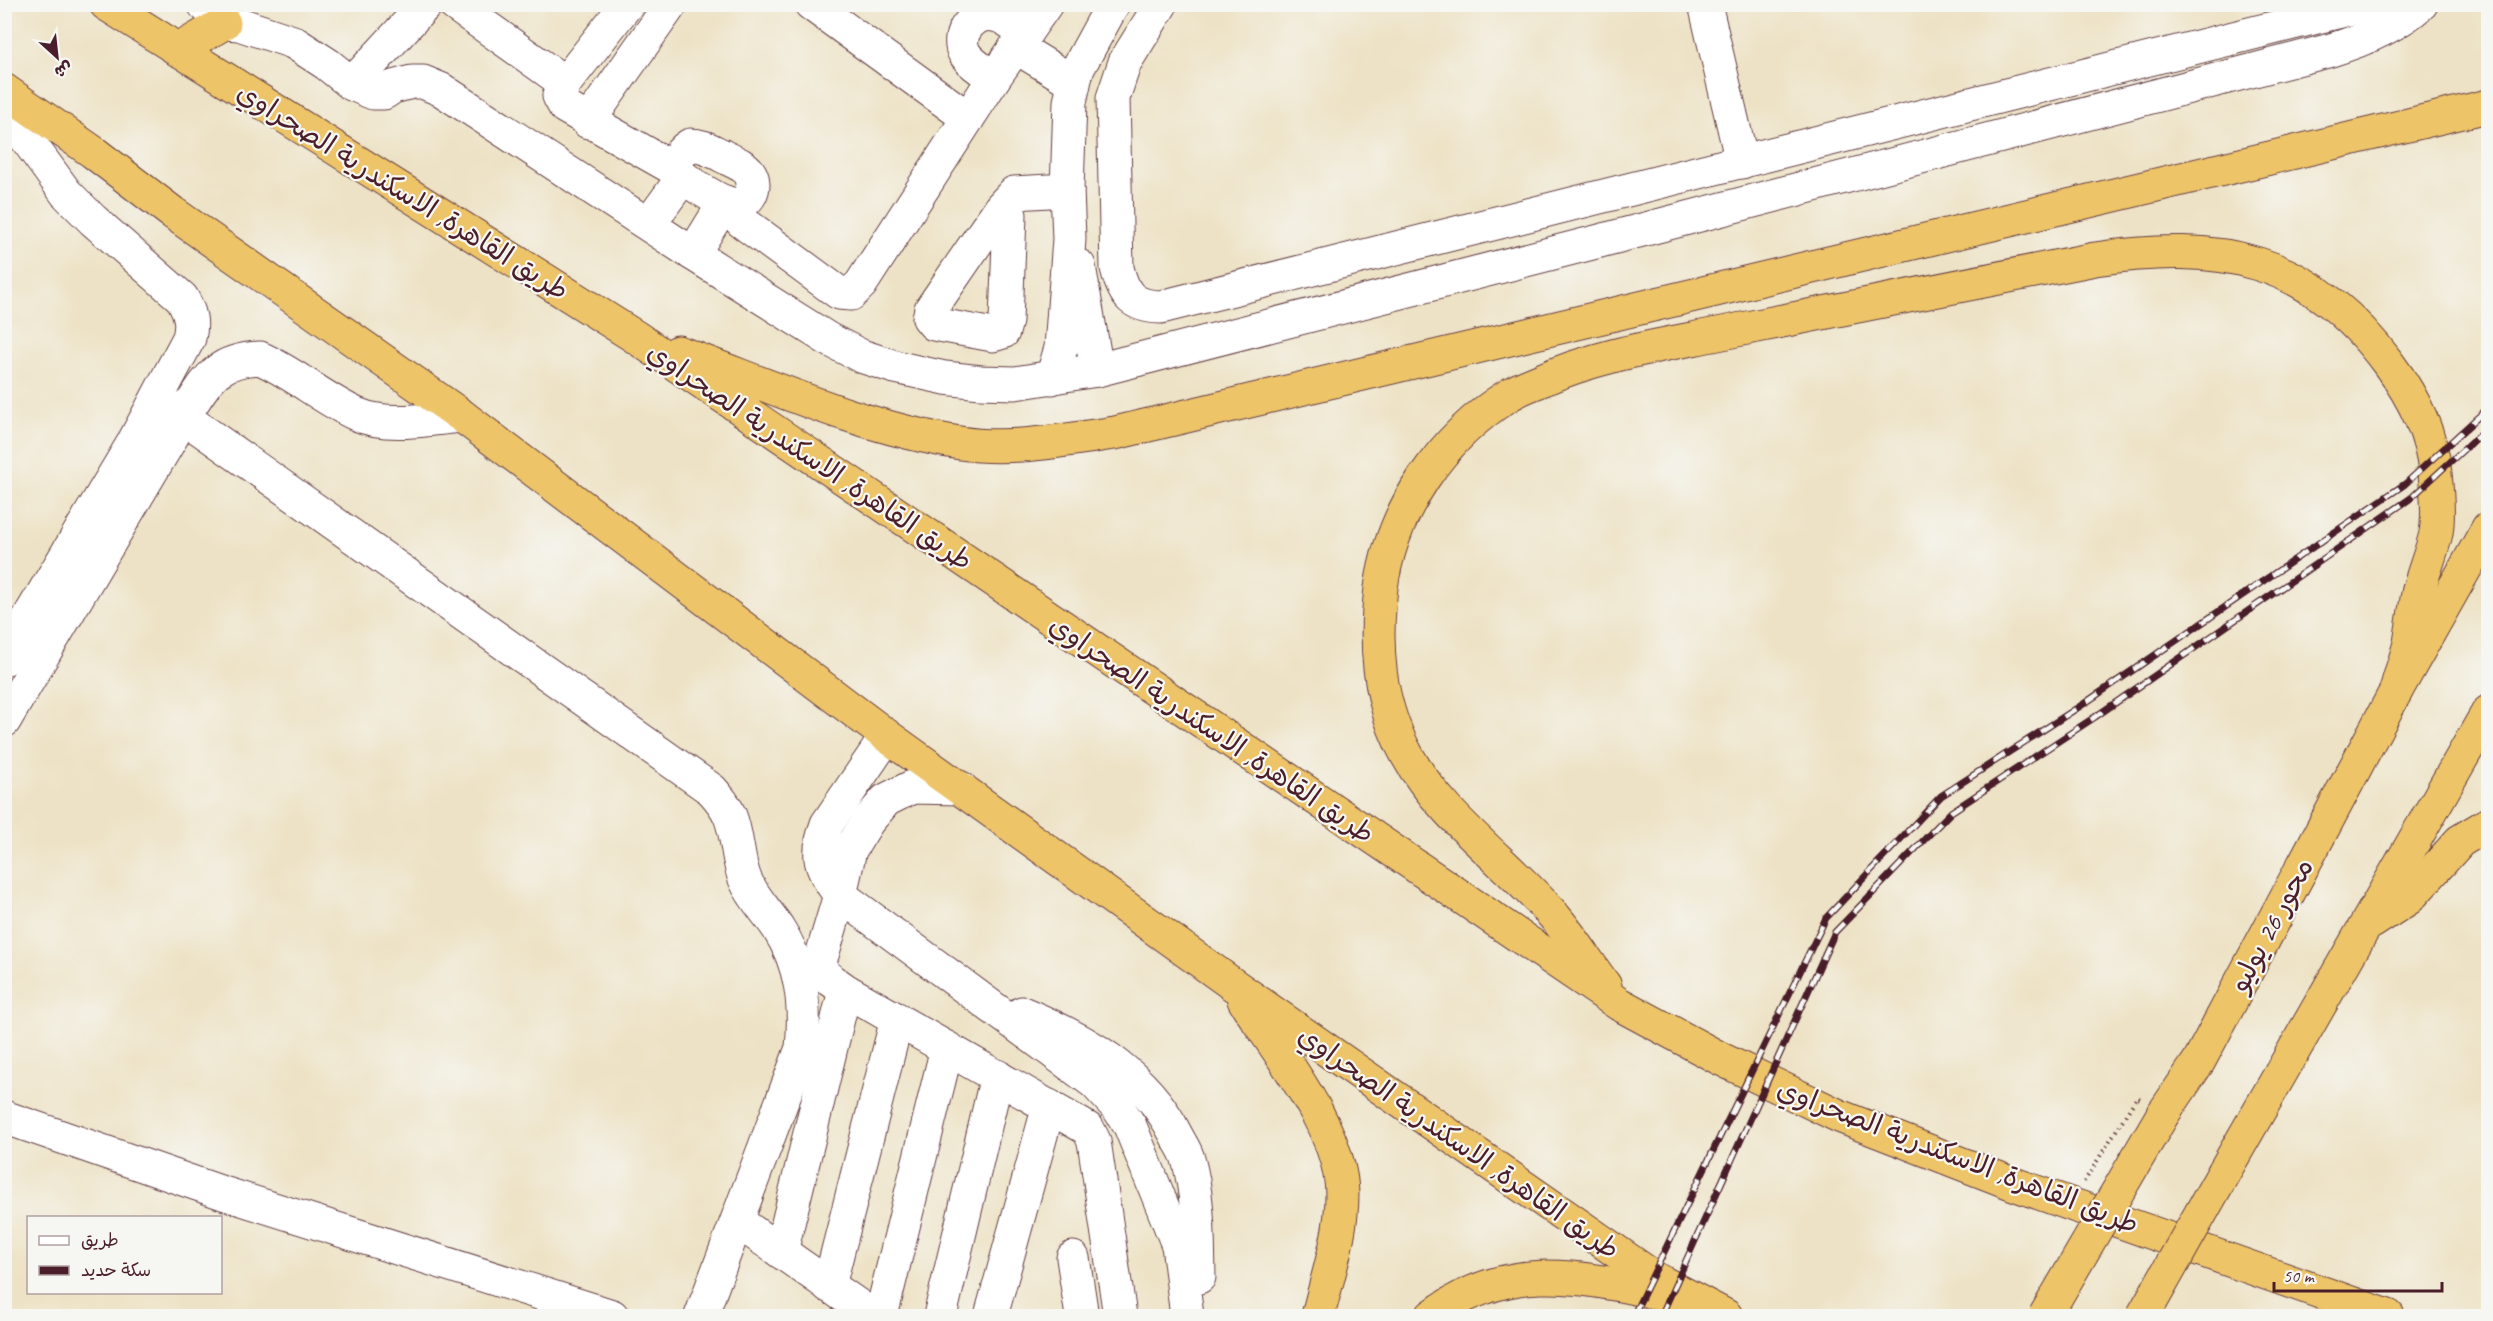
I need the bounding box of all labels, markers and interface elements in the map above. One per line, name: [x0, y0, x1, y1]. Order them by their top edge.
north arrow: [27, 27, 87, 87]
text: ش: [51, 57, 76, 82]
street label: طريق القاهرة, الاسكندرية الصحراوي: [229, 74, 575, 310]
street label: طريق القاهرة, الاسكندرية الصحراوي: [639, 334, 979, 581]
street label: طريق القاهرة, الاسكندرية الصحراوي: [1041, 607, 1381, 854]
street label: محور 26 يوليو: [2220, 852, 2321, 1000]
street label: طريق القاهرة, الاسكندرية الصحراوي: [1290, 1017, 1627, 1269]
street label: طريق القاهرة, الاسكندرية الصحراوي: [1771, 1071, 2144, 1244]
legend: [27, 1216, 222, 1294]
text: طريق: [81, 1229, 119, 1251]
scale bar: [2274, 1255, 2442, 1293]
text: سكة حديد: [81, 1259, 151, 1281]
text: 50 m: [2283, 1265, 2316, 1287]

